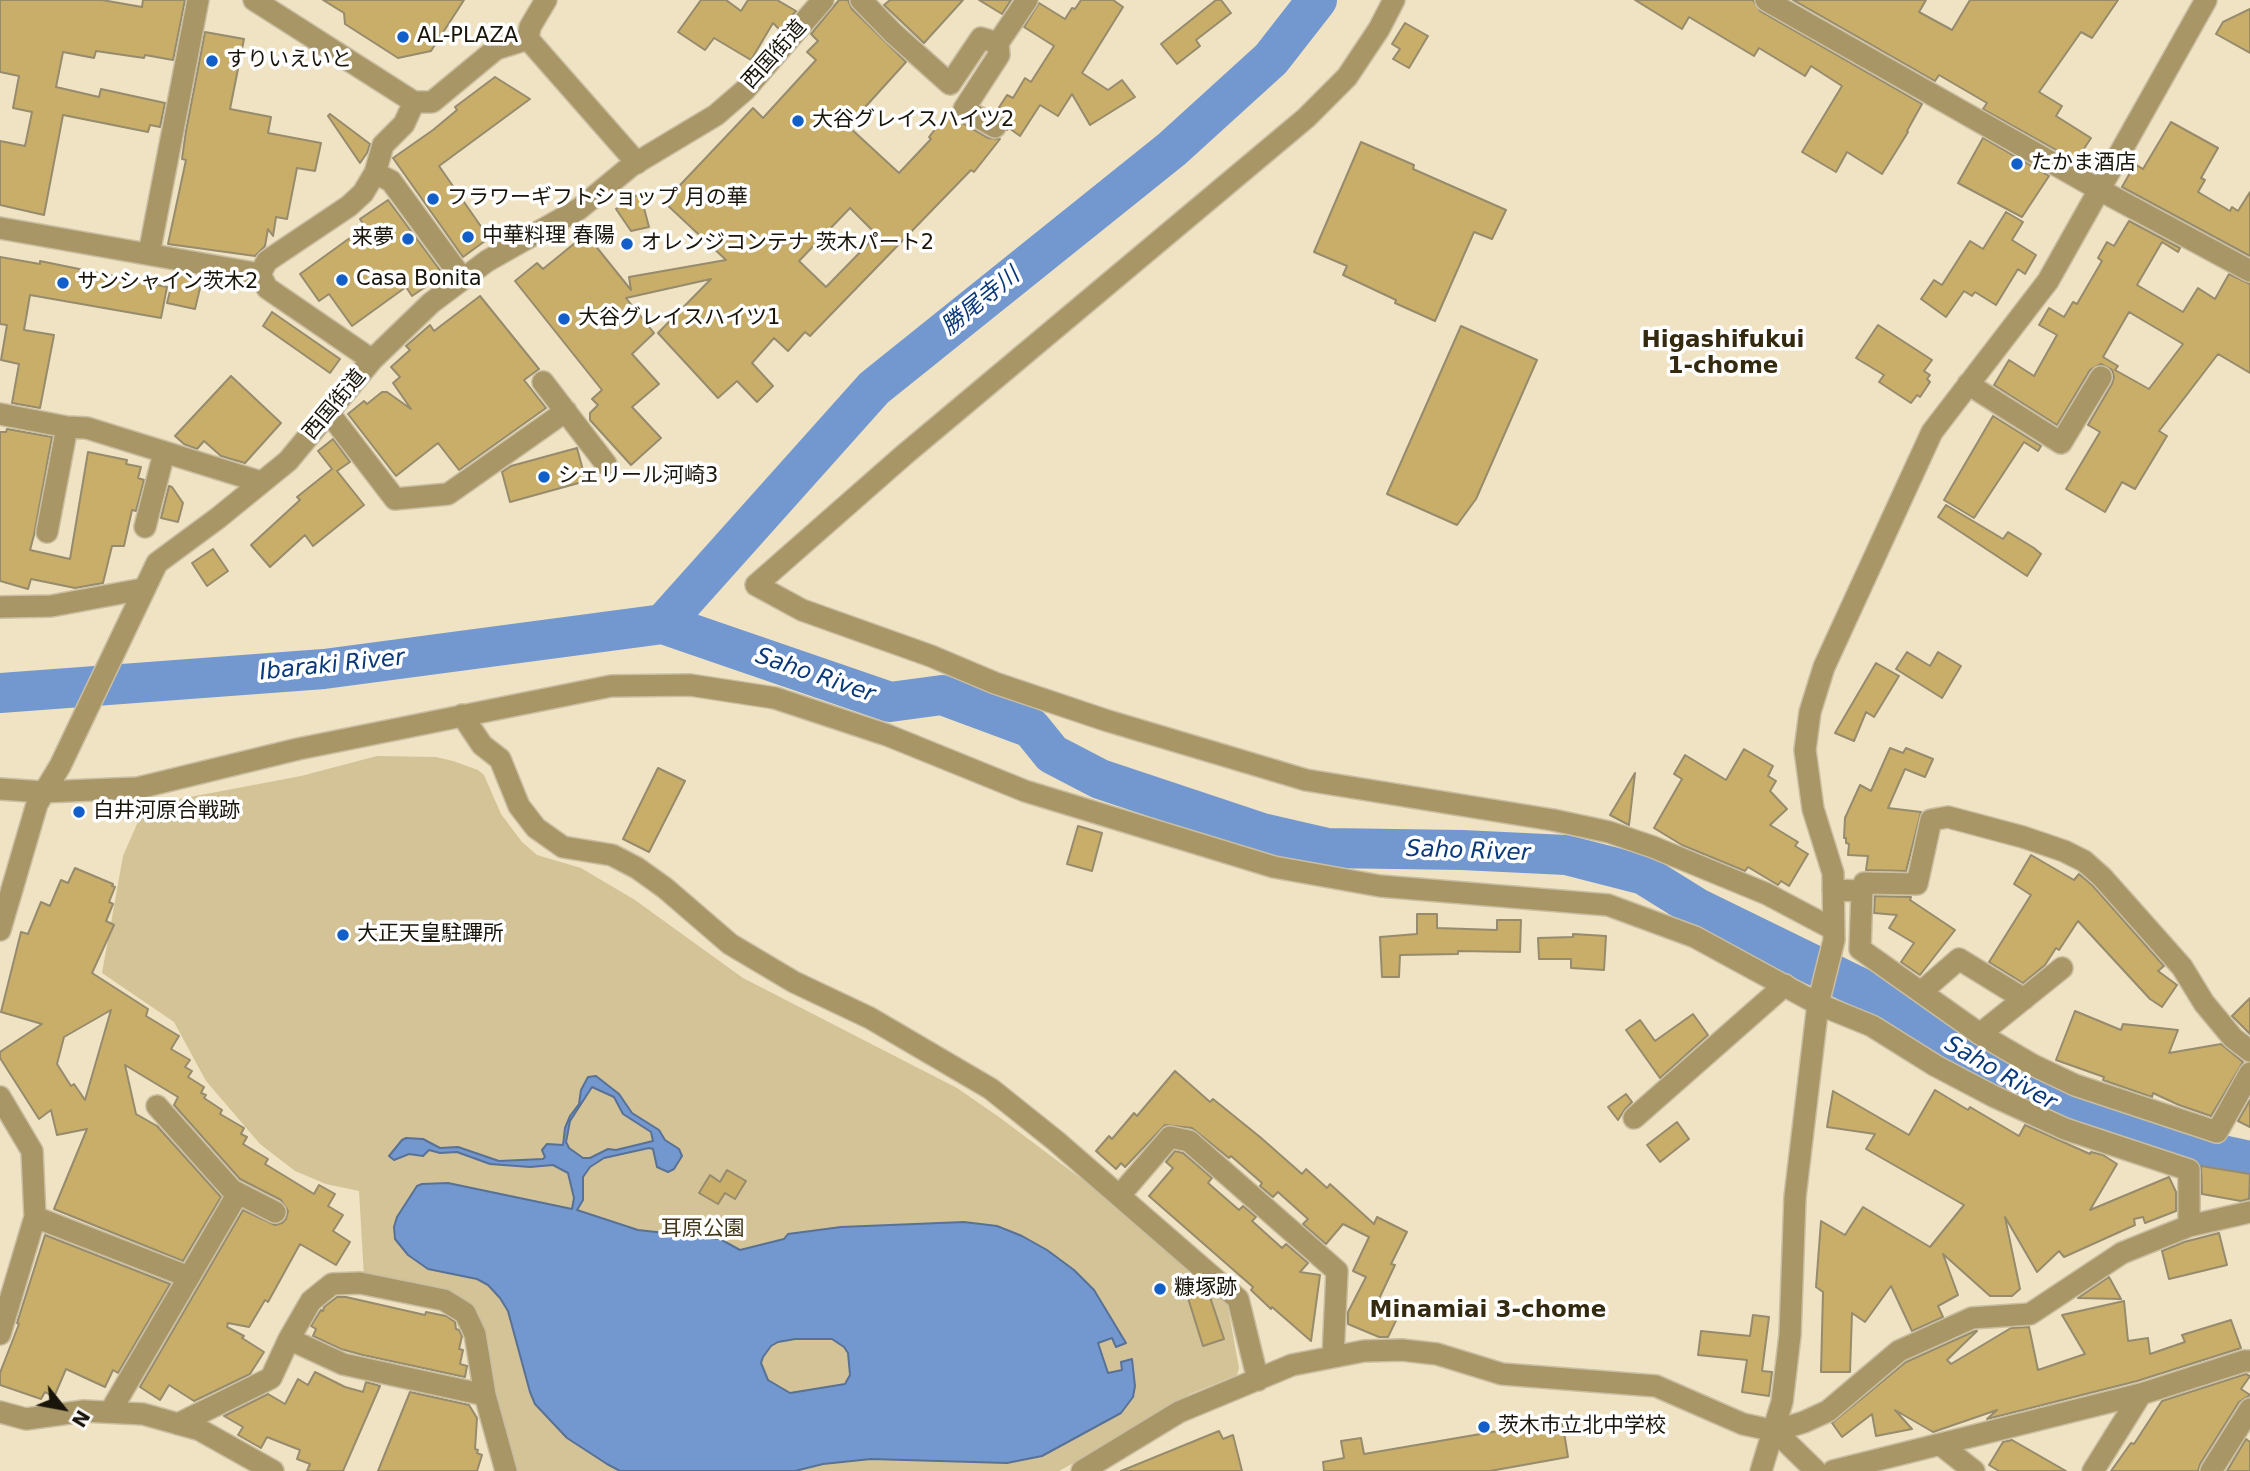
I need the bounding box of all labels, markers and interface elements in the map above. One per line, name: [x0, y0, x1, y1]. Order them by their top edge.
street label: 西国街道: [738, 15, 812, 95]
place label: AL-PLAZA: [417, 24, 518, 50]
marker: AL-PLAZA: [395, 29, 411, 45]
place label: すりいえいと: [226, 48, 352, 74]
marker: すりいえいと: [204, 53, 220, 69]
place label: 大谷グレイスハイツ2: [812, 108, 1014, 134]
marker: 大谷グレイスハイツ2: [790, 113, 806, 129]
place label: たかま酒店: [2031, 151, 2136, 177]
marker: たかま酒店: [2009, 156, 2025, 172]
place label: フラワーギフトショップ 月の華: [447, 186, 748, 212]
marker: フラワーギフトショップ 月の華: [425, 191, 441, 207]
place label: 中華料理 春陽: [482, 224, 615, 250]
place label: 来夢: [352, 226, 394, 252]
marker: 中華料理 春陽: [460, 229, 476, 245]
marker: 来夢: [400, 231, 416, 247]
place label: オレンジコンテナ 茨木パート2: [641, 231, 934, 257]
marker: オレンジコンテナ 茨木パート2: [619, 236, 635, 252]
water label: 勝尾寺川: [937, 262, 1025, 342]
place label: Casa Bonita: [356, 267, 482, 293]
place label: サンシャイン茨木2: [77, 270, 258, 296]
marker: Casa Bonita: [334, 272, 350, 288]
marker: サンシャイン茨木2: [55, 275, 71, 291]
place label: 大谷グレイスハイツ1: [578, 306, 780, 332]
marker: 大谷グレイスハイツ1: [556, 311, 572, 327]
district label: Higashifukui 1-chome: [1642, 327, 1804, 381]
street label: 西国街道: [298, 365, 372, 445]
place label: シェリール河崎3: [558, 464, 718, 490]
marker: シェリール河崎3: [536, 469, 552, 485]
water label: Saho River: [752, 643, 878, 709]
water label: Ibaraki River: [258, 645, 406, 687]
place label: 白井河原合戦跡: [93, 799, 240, 825]
marker: 白井河原合戦跡: [71, 804, 87, 820]
water label: Saho River: [1405, 836, 1531, 868]
place label: 大正天皇駐蹕所: [357, 922, 504, 948]
marker: 大正天皇駐蹕所: [335, 927, 351, 943]
water label: Saho River: [1939, 1031, 2061, 1117]
park label: 耳原公園: [661, 1217, 745, 1243]
place label: 糠塚跡: [1174, 1276, 1237, 1302]
marker: 糠塚跡: [1152, 1281, 1168, 1297]
district label: Minamiai 3-chome: [1370, 1297, 1606, 1325]
north arrow: [28, 1373, 98, 1443]
text: N: [67, 1406, 95, 1431]
place label: 茨木市立北中学校: [1498, 1414, 1666, 1440]
marker: 茨木市立北中学校: [1476, 1419, 1492, 1435]

